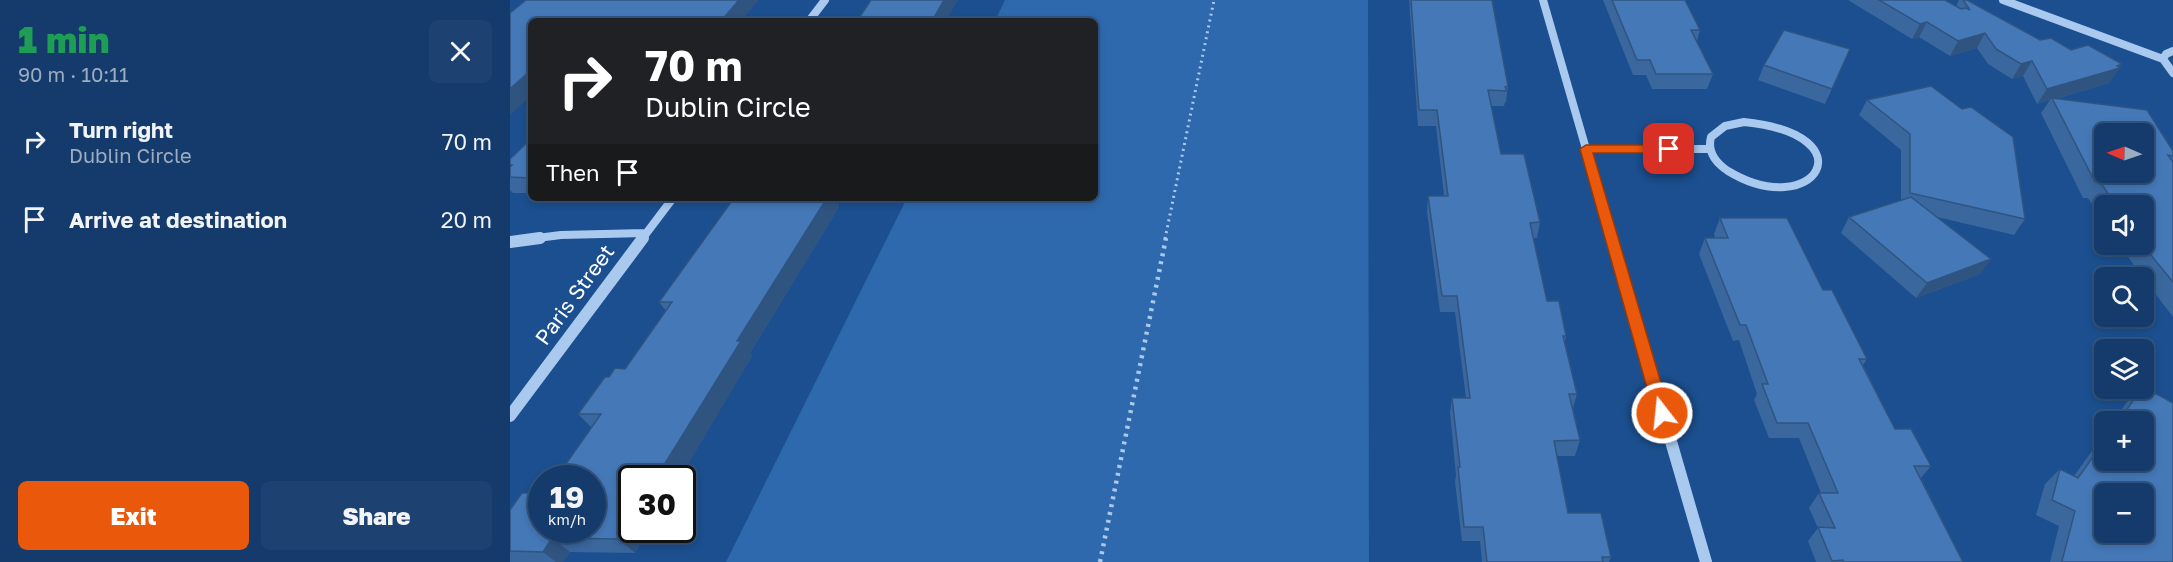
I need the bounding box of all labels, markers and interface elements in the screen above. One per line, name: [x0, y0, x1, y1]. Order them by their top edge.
text: 1 min: [18, 18, 109, 61]
button: close: [429, 20, 492, 83]
text: 70 m: [645, 40, 742, 90]
icon: right: [546, 42, 624, 120]
text: 90 m · 10:11: [18, 62, 129, 86]
text: Dublin Circle: [645, 91, 811, 123]
text: Turn right: [69, 116, 173, 143]
pin: [1643, 123, 1694, 174]
north arrow: [2094, 123, 2154, 183]
map controls: [2094, 123, 2154, 543]
icon: right: [18, 125, 51, 158]
text: 70 m: [442, 128, 492, 155]
icon: arrive: [1652, 132, 1685, 165]
text: Dublin Circle: [69, 143, 192, 167]
icon: arrive: [611, 156, 644, 189]
text: Then: [546, 159, 599, 186]
button: sound: [2094, 195, 2154, 255]
icon: arrive: [18, 203, 51, 236]
text: Arrive at destination: [69, 206, 287, 233]
text: 20 m: [441, 206, 492, 233]
street label: Paris Street: [529, 239, 619, 350]
button: search: [2094, 267, 2154, 327]
button: layers: [2094, 339, 2154, 399]
position arrow: [1630, 381, 1694, 445]
button: +: [2094, 411, 2154, 471]
speed limit sign: 30: [618, 465, 696, 543]
text: 19: [550, 479, 584, 515]
button: Exit: [18, 481, 249, 550]
button: Share: [261, 481, 492, 550]
button: −: [2094, 483, 2154, 543]
text: km/h: [548, 510, 586, 528]

